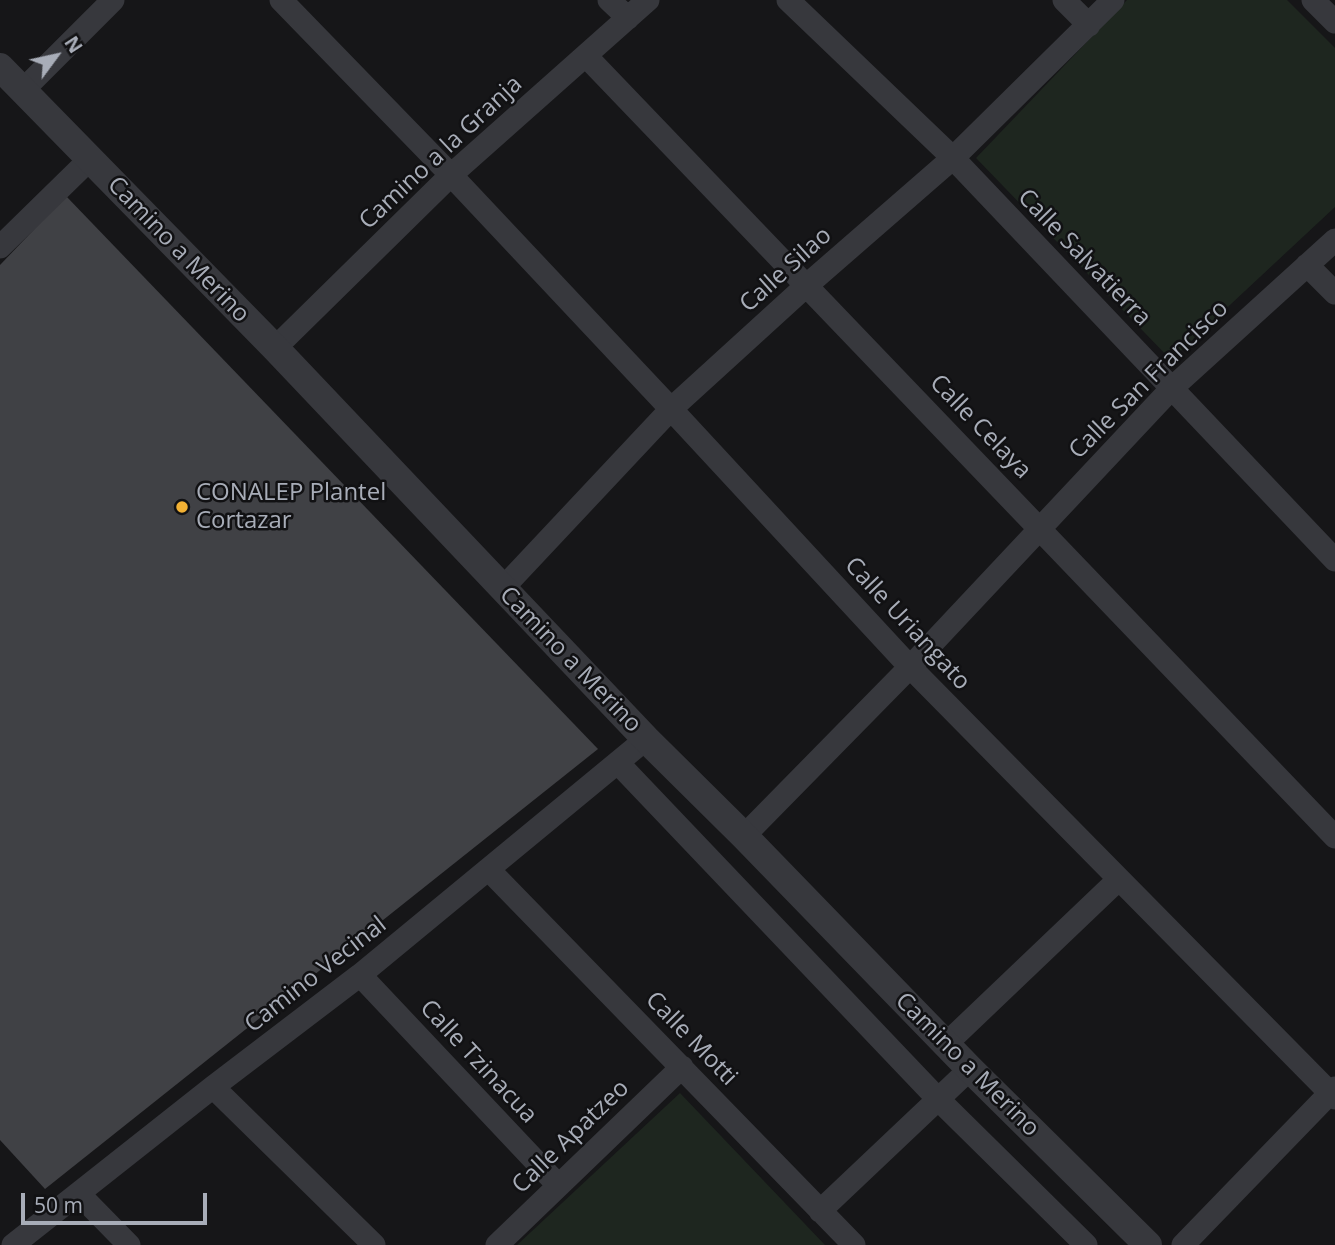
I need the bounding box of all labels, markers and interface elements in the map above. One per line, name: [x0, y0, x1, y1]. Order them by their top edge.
north arrow: [21, 21, 91, 91]
text: N: [58, 31, 89, 58]
street label: Camino a la Granja: [354, 70, 528, 236]
street label: Camino a Merino: [101, 171, 255, 329]
street label: Calle Salvatierra: [1011, 184, 1157, 332]
street label: Calle Silao: [734, 221, 838, 319]
street label: Calle San Francisco: [1064, 295, 1234, 465]
street label: Calle Celaya: [923, 369, 1037, 485]
place label: CONALEP Plantel Cortazar: [196, 479, 386, 535]
marker: CONALEP Plantel Cortazar: [174, 499, 190, 515]
street label: Calle Uriangato: [838, 552, 976, 696]
street label: Camino a Merino: [493, 581, 647, 739]
street label: Camino Vecinal: [240, 911, 392, 1039]
street label: Calle Motti: [639, 986, 743, 1092]
street label: Camino a Merino: [889, 987, 1045, 1143]
street label: Calle Tzinacua: [413, 994, 543, 1130]
street label: Calle Apatzeo: [507, 1074, 635, 1200]
scale bar: [24, 1178, 210, 1222]
text: 50 m: [34, 1191, 83, 1219]

